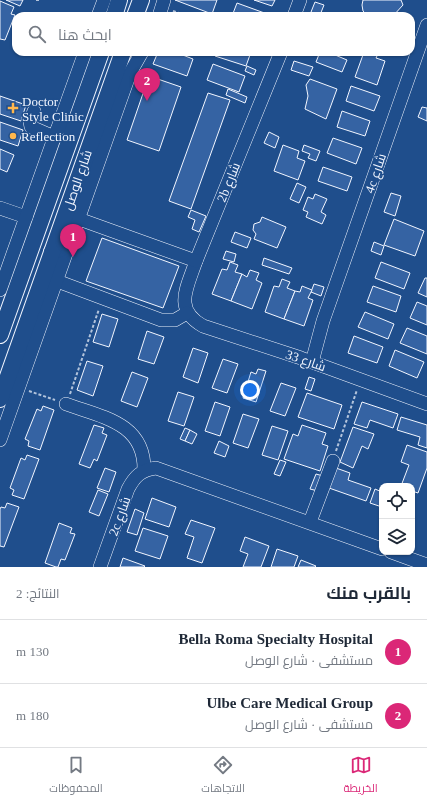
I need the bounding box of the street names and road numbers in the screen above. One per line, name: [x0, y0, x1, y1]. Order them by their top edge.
street label: شارع الوصل: [60, 148, 96, 213]
street label: 4c شارع: [362, 151, 390, 195]
street label: 2b شارع: [214, 160, 244, 205]
street label: شارع 33: [283, 347, 328, 375]
street label: 2c شارع: [105, 494, 134, 538]

